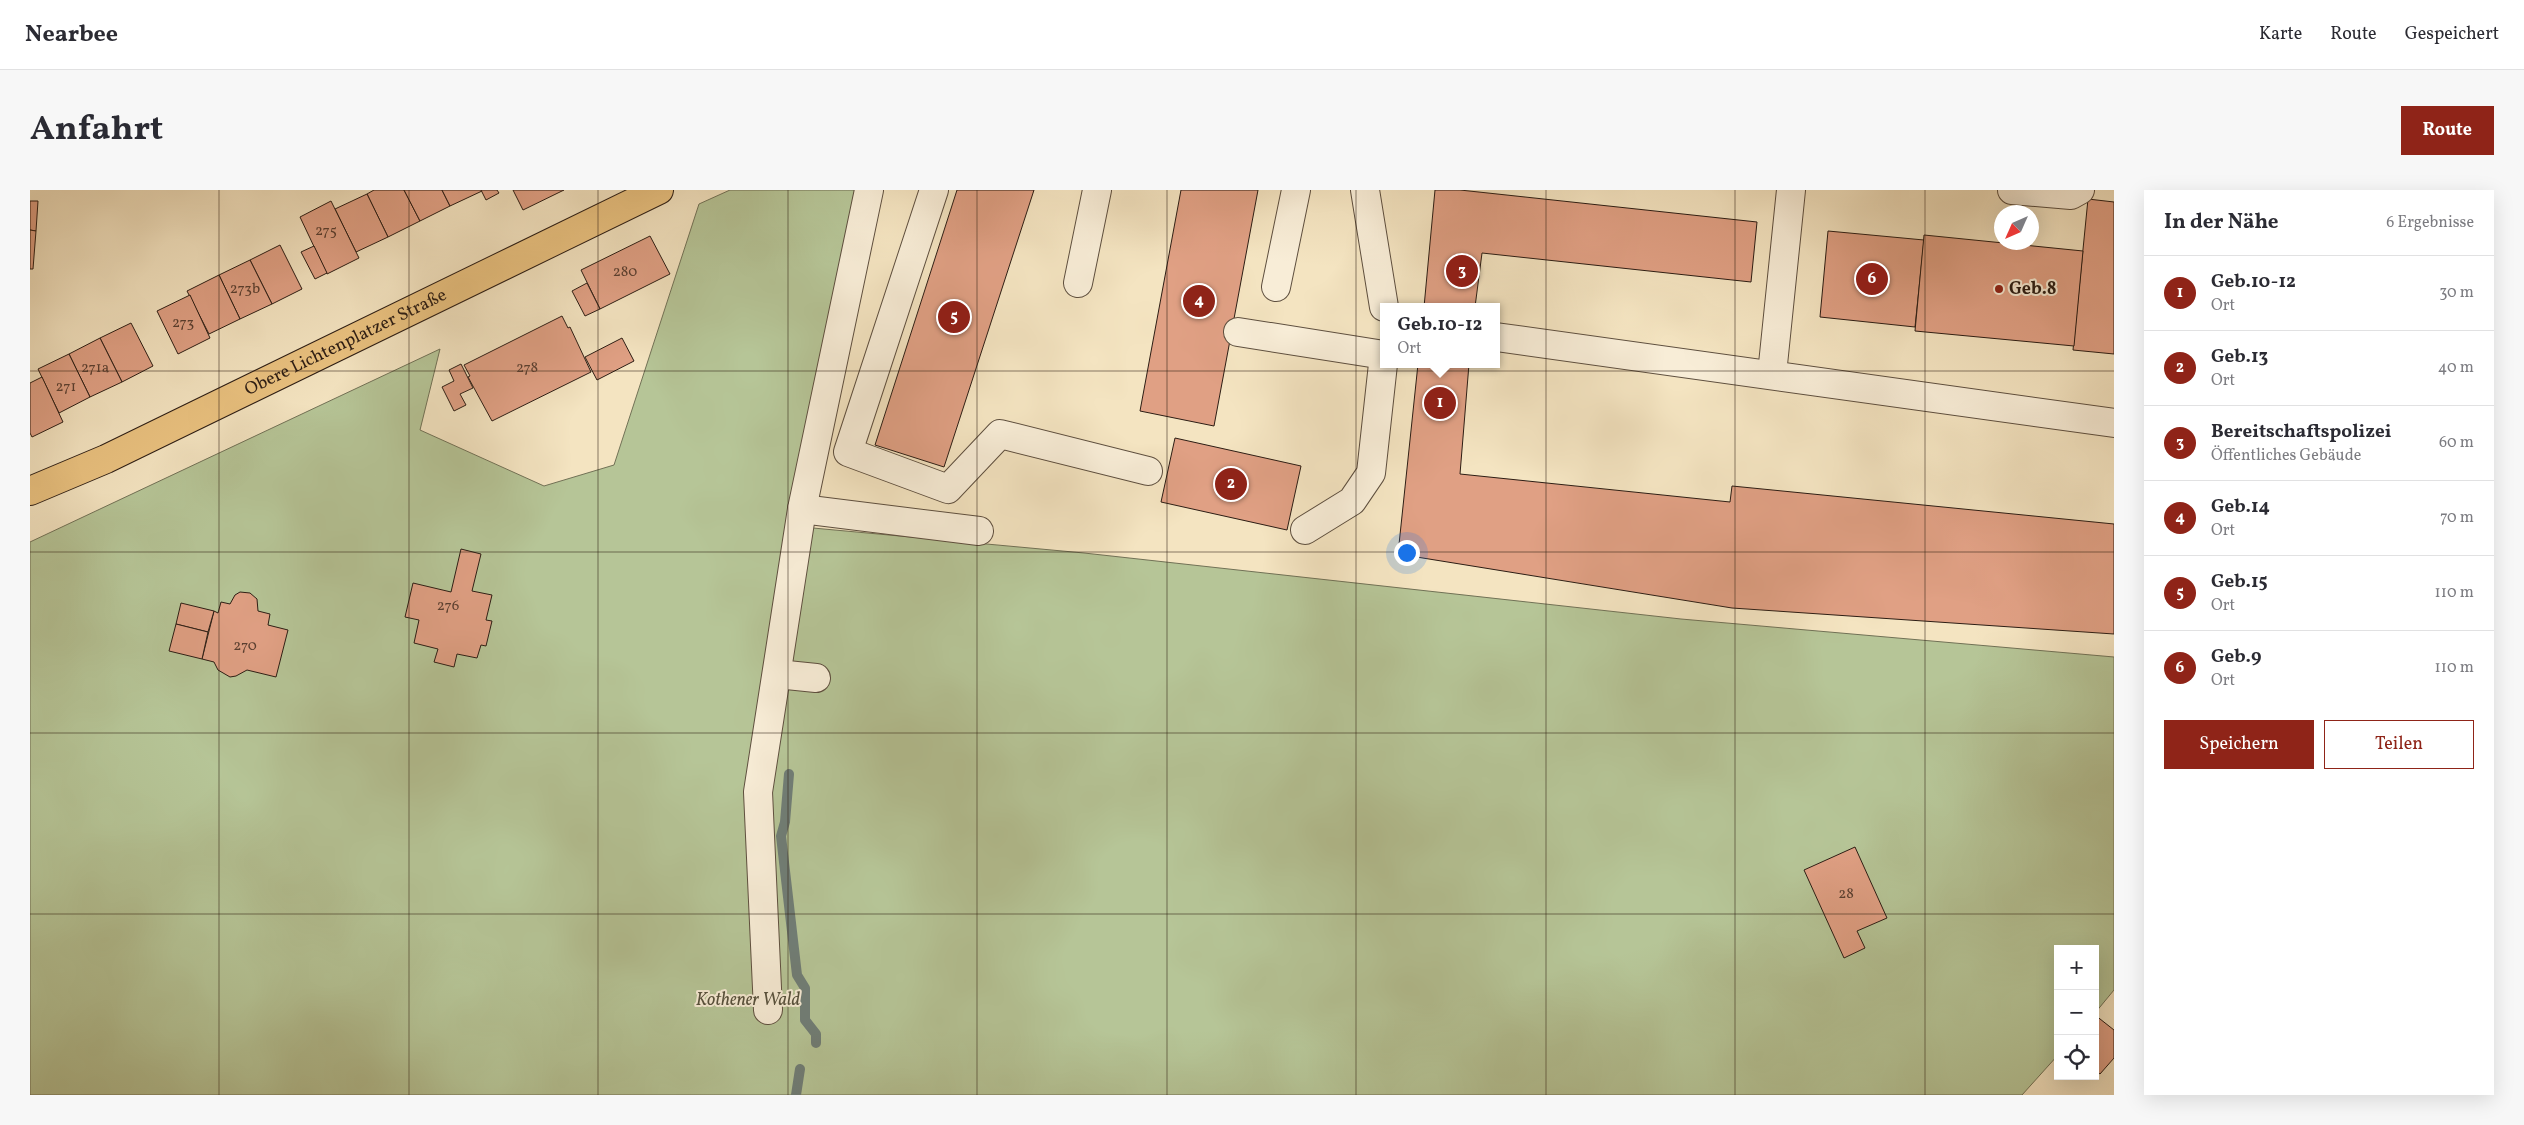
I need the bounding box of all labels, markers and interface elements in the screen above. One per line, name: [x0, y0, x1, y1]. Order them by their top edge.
text: Nearbee: [25, 18, 118, 52]
text: Karte: [2259, 22, 2302, 47]
text: Route: [2330, 22, 2377, 47]
text: Gespeichert: [2405, 22, 2499, 47]
text: Anfahrt: [30, 106, 163, 154]
button: Route: [2401, 106, 2494, 155]
north arrow: [1994, 205, 2039, 250]
text: In der Nähe: [2164, 208, 2279, 237]
text: 6 Ergebnisse: [2386, 212, 2474, 234]
house number: 275: [315, 221, 337, 242]
pin: 3: [1446, 252, 1478, 290]
pin: 6: [1856, 260, 1888, 298]
house number: 280: [613, 262, 637, 283]
text: Geb.10-12: [2211, 269, 2296, 295]
place label: Geb.8: [2009, 277, 2057, 302]
house number: 273b: [230, 279, 260, 300]
pin: 4: [1183, 282, 1215, 320]
text: 1: [2177, 282, 2183, 304]
text: 30 m: [2439, 282, 2474, 304]
street label: Obere Lichtenplatzer Straße: [240, 283, 451, 402]
marker: Geb.8: [1993, 283, 2005, 295]
text: Ort: [2211, 295, 2235, 317]
pin: 5: [938, 298, 970, 336]
popup: [1380, 303, 1500, 368]
text: Geb.10-12: [1398, 312, 1482, 338]
house number: 273: [172, 313, 194, 334]
text: Ort: [1398, 338, 1422, 360]
text: Geb.13: [2211, 344, 2268, 370]
text: 2: [2176, 357, 2184, 379]
text: 40 m: [2438, 357, 2474, 379]
house number: 271a: [81, 358, 109, 379]
house number: 278: [516, 358, 538, 379]
text: Ort: [2211, 370, 2235, 392]
house number: 271: [56, 377, 76, 398]
pin: 1: [1424, 384, 1456, 422]
text: Bereitschaftspolizei: [2211, 419, 2391, 445]
text: 3: [2176, 432, 2184, 454]
text: 60 m: [2439, 432, 2474, 454]
text: Öffentliches Gebäude: [2211, 445, 2361, 467]
pin: 2: [1215, 465, 1247, 503]
text: Geb.14: [2211, 494, 2270, 520]
text: 4: [2175, 507, 2185, 529]
text: 70 m: [2440, 507, 2474, 529]
text: Ort: [2211, 520, 2235, 542]
your location: [1394, 540, 1420, 566]
text: Geb.15: [2211, 569, 2268, 595]
text: 5: [2176, 582, 2184, 604]
text: 110 m: [2435, 582, 2474, 604]
text: Ort: [2211, 595, 2235, 617]
house number: 276: [437, 596, 459, 617]
house number: 270: [233, 636, 257, 657]
text: Geb.9: [2211, 644, 2261, 670]
text: 6: [2176, 657, 2184, 679]
text: 110 m: [2435, 657, 2474, 679]
text: Ort: [2211, 670, 2235, 692]
button: Speichern: [2164, 720, 2314, 769]
button: Teilen: [2324, 720, 2474, 769]
house number: 28: [1838, 884, 1854, 905]
map controls: [2054, 945, 2099, 1080]
button: +: [2054, 945, 2099, 990]
park label: Kothener Wald: [696, 988, 801, 1013]
button: −: [2054, 990, 2099, 1035]
button: locate: [2054, 1035, 2099, 1080]

